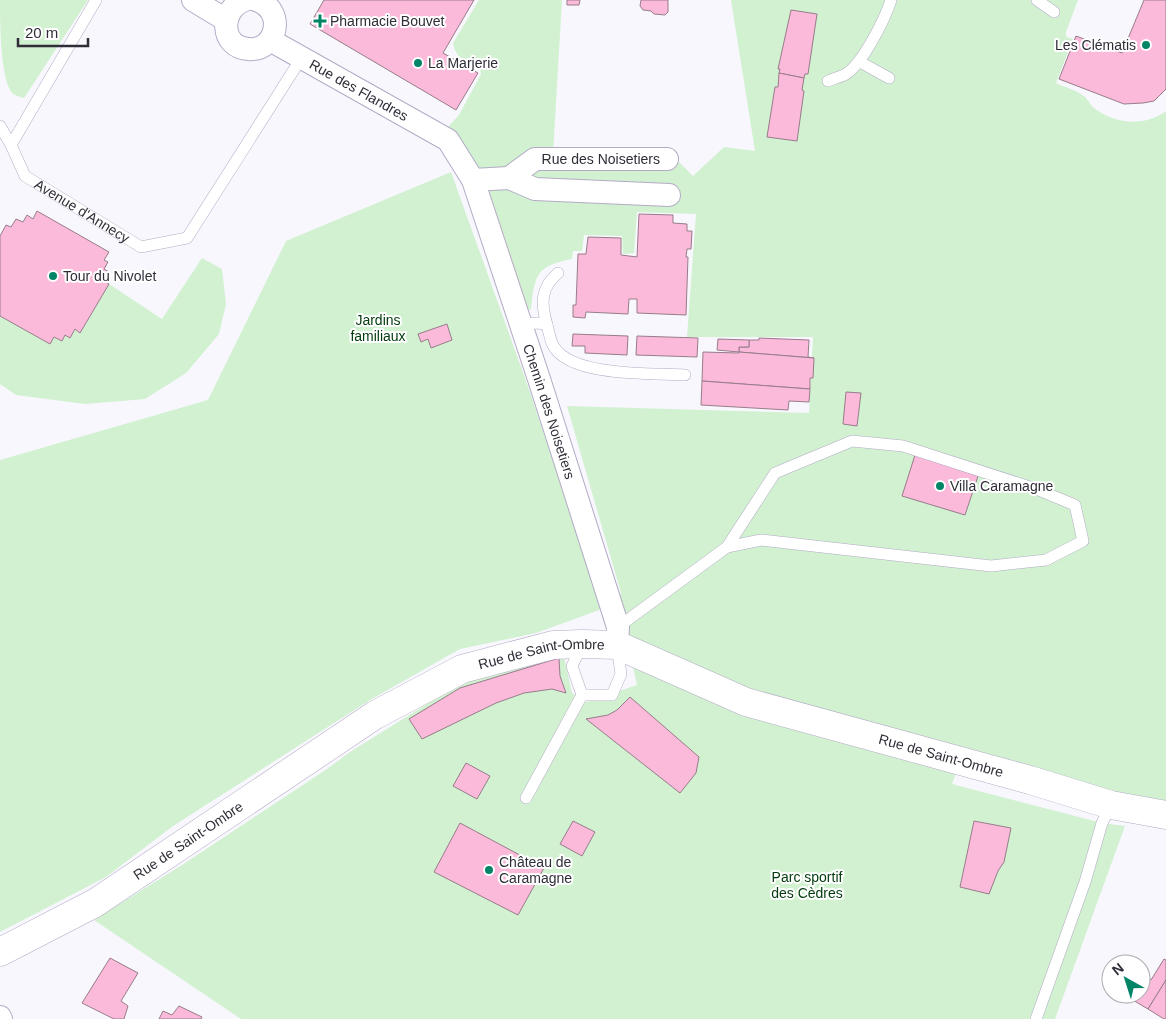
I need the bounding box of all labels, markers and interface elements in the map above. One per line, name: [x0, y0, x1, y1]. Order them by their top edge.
place label: Pharmacie Bouvet: [330, 13, 445, 29]
scale bar: [18, 15, 88, 47]
marker: Pharmacie Bouvet: [314, 15, 326, 27]
text: 20 m: [25, 24, 58, 41]
place label: Les Clématis: [1055, 37, 1136, 53]
marker: Les Clématis: [1140, 39, 1152, 51]
place label: La Marjerie: [428, 55, 498, 71]
street label: Rue des Flandres: [307, 56, 411, 124]
marker: La Marjerie: [412, 57, 424, 69]
street label: Rue des Noisetiers: [542, 151, 660, 167]
street label: Avenue d'Annecy: [32, 176, 132, 246]
place label: Tour du Nivolet: [63, 268, 156, 284]
marker: Tour du Nivolet: [47, 270, 59, 282]
park label: Jardins familiaux: [350, 312, 406, 344]
street label: Chemin des Noisetiers: [520, 342, 578, 481]
place label: Villa Caramagne: [950, 478, 1053, 494]
marker: Villa Caramagne: [934, 480, 946, 492]
street label: Rue de Saint-Ombre: [477, 636, 605, 672]
street label: Rue de Saint-Ombre: [877, 731, 1005, 780]
street label: Rue de Saint-Ombre: [130, 798, 246, 883]
place label: Château de Caramagne: [499, 854, 572, 886]
marker: Château de Caramagne: [483, 864, 495, 876]
park label: Parc sportif des Cèdres: [771, 869, 843, 901]
north arrow: [1101, 954, 1151, 1004]
text: N: [1109, 959, 1127, 978]

